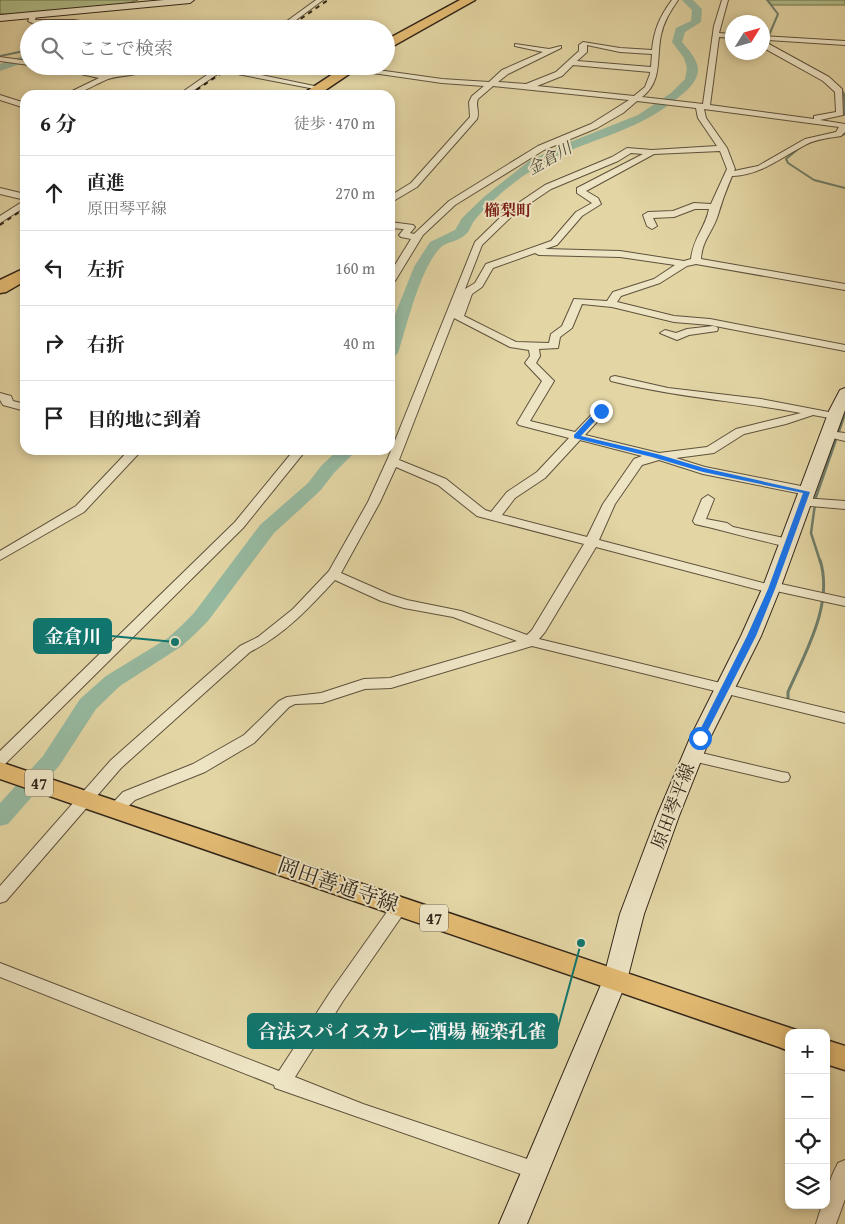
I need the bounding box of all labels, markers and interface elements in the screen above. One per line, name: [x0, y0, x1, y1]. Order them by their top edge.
north arrow: [725, 15, 770, 60]
search box: [20, 20, 395, 75]
icon: search: [38, 34, 66, 62]
text: ここで検索: [78, 34, 173, 62]
text: 6 分: [40, 108, 77, 139]
text: 徒歩 · 470 m: [294, 111, 375, 135]
water label: 金倉川: [522, 135, 578, 180]
text: 直進: [87, 168, 125, 196]
icon: ahead: [40, 179, 68, 207]
text: 270 m: [335, 181, 375, 205]
text: 原田琴平線: [87, 196, 167, 220]
district label: 櫛梨町: [484, 198, 532, 222]
icon: left: [40, 254, 68, 282]
text: 左折: [87, 255, 125, 283]
text: 160 m: [335, 256, 375, 280]
icon: right: [40, 329, 68, 357]
text: 右折: [87, 330, 125, 358]
text: 40 m: [343, 331, 375, 355]
route end: [590, 400, 613, 423]
icon: arrive: [40, 404, 68, 432]
text: 目的地に到着: [87, 405, 201, 433]
callout: 金倉川: [34, 619, 111, 653]
text: 金倉川: [44, 622, 102, 650]
route start: [689, 727, 712, 750]
street label: 原田琴平線: [644, 759, 701, 853]
road number: 47: [25, 770, 53, 796]
street label: 岡田善通寺線: [274, 849, 403, 920]
road number: 47: [420, 904, 448, 931]
callout: 合法スパイスカレー酒場 極楽孔雀: [248, 1014, 557, 1048]
text: 合法スパイスカレー酒場 極楽孔雀: [258, 1017, 547, 1045]
map controls: [785, 1029, 830, 1209]
button: +: [785, 1029, 830, 1074]
button: −: [785, 1074, 830, 1119]
button: locate: [785, 1119, 830, 1164]
button: layers: [785, 1164, 830, 1209]

